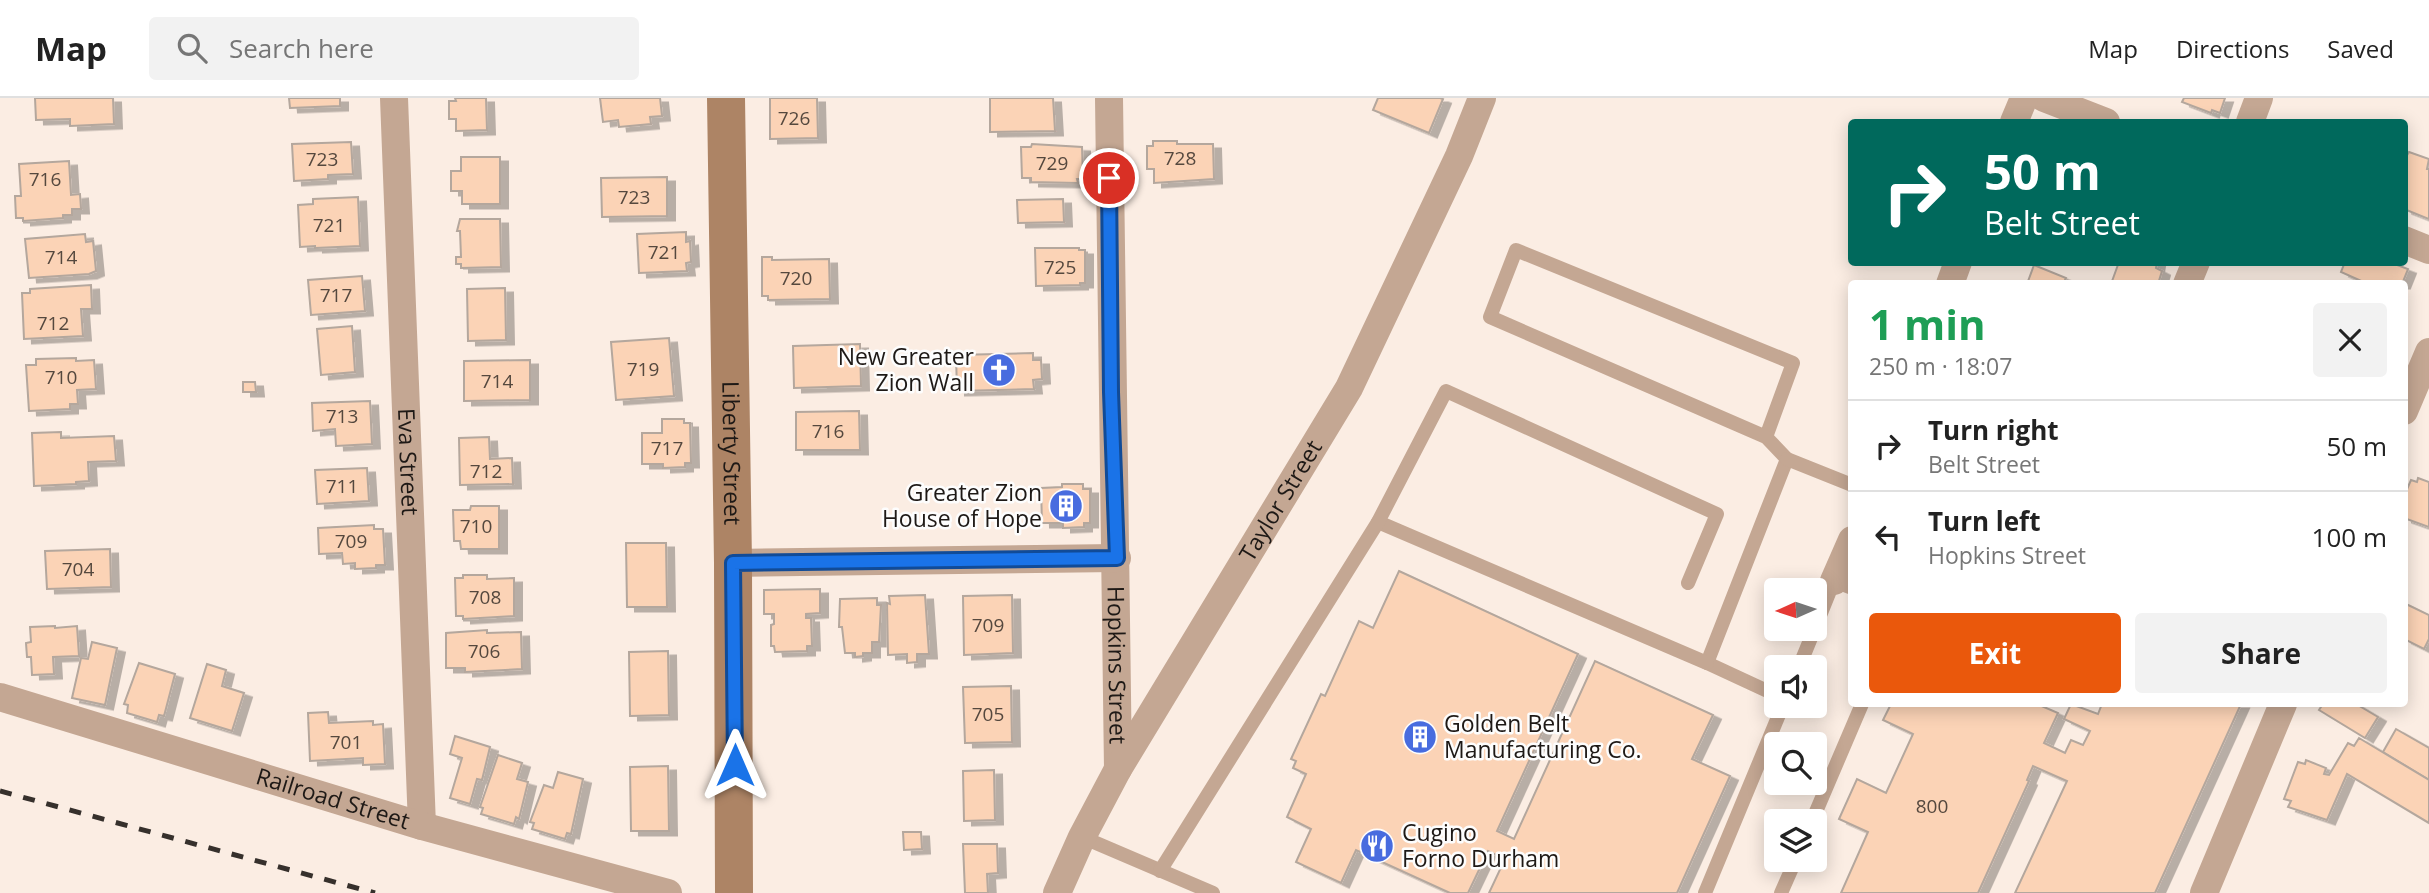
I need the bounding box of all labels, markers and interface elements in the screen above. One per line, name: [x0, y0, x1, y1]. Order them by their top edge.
search box: [149, 17, 639, 80]
text: Map: [35, 26, 107, 71]
icon: search: [173, 29, 211, 67]
text: Search here: [229, 30, 374, 66]
text: Map: [2088, 32, 2138, 65]
text: Directions: [2176, 32, 2289, 65]
text: Saved: [2327, 32, 2394, 65]
house number: 726: [778, 105, 810, 131]
text: 50 m: [1984, 138, 2101, 204]
house number: 728: [1164, 145, 1196, 171]
house number: 723: [306, 146, 338, 172]
icon: right: [1869, 147, 1960, 238]
pin: [1079, 148, 1139, 208]
house number: 729: [1036, 150, 1068, 176]
icon: arrive: [1090, 159, 1128, 197]
house number: 716: [29, 166, 61, 192]
house number: 723: [618, 184, 650, 210]
text: Belt Street: [1984, 201, 2140, 244]
house number: 721: [313, 212, 345, 238]
house number: 721: [648, 239, 680, 265]
house number: 714: [45, 244, 77, 270]
house number: 725: [1044, 254, 1076, 280]
house number: 720: [780, 265, 812, 291]
house number: 717: [320, 282, 352, 308]
text: 1 min: [1869, 295, 1986, 352]
button: close: [2313, 303, 2387, 377]
house number: 712: [37, 310, 69, 336]
place label: New Greater Zion Wall: [838, 340, 975, 398]
text: 250 m · 18:07: [1869, 350, 2012, 382]
church icon: New Greater Zion Wall: [980, 351, 1018, 389]
house number: 719: [627, 356, 659, 382]
house number: 710: [45, 364, 77, 390]
house number: 714: [481, 368, 513, 394]
street label: Liberty Street: [715, 381, 749, 525]
house number: 713: [326, 403, 358, 429]
street label: Eva Street: [391, 407, 427, 516]
text: Turn right: [1928, 412, 2059, 448]
house number: 716: [812, 418, 844, 444]
icon: right: [1869, 427, 1907, 465]
text: 50 m: [2326, 428, 2387, 464]
street label: Taylor Street: [1231, 434, 1329, 567]
house number: 717: [651, 435, 683, 461]
text: Belt Street: [1928, 448, 2040, 480]
house number: 712: [470, 458, 502, 484]
house number: 711: [326, 473, 358, 499]
place label: Greater Zion House of Hope: [882, 476, 1042, 534]
building icon: Greater Zion House of Hope: [1047, 487, 1085, 525]
text: Turn left: [1928, 503, 2040, 539]
house number: 710: [460, 513, 492, 539]
icon: left: [1869, 518, 1907, 556]
text: 100 m: [2312, 519, 2387, 555]
house number: 709: [335, 528, 367, 554]
text: Hopkins Street: [1928, 539, 2086, 571]
house number: 704: [62, 556, 94, 582]
north arrow: [1764, 578, 1827, 640]
map controls: [1764, 578, 1827, 872]
house number: 708: [469, 584, 501, 610]
street label: Hopkins Street: [1101, 586, 1135, 744]
house number: 709: [972, 612, 1004, 638]
button: Exit: [1869, 613, 2121, 693]
button: Share: [2135, 613, 2387, 693]
house number: 706: [468, 638, 500, 664]
button: sound: [1764, 655, 1827, 718]
house number: 705: [972, 701, 1004, 727]
place label: Golden Belt Manufacturing Co.: [1444, 707, 1642, 765]
building icon: Golden Belt Manufacturing Co.: [1401, 718, 1439, 756]
position arrow: [698, 728, 772, 802]
house number: 701: [330, 729, 362, 755]
button: search: [1764, 732, 1827, 795]
street label: Railroad Street: [252, 759, 414, 836]
house number: 800: [1916, 793, 1948, 819]
button: layers: [1764, 809, 1827, 872]
place label: Cugino Forno Durham: [1402, 816, 1559, 874]
restaurant icon: Cugino Forno Durham: [1358, 827, 1396, 865]

